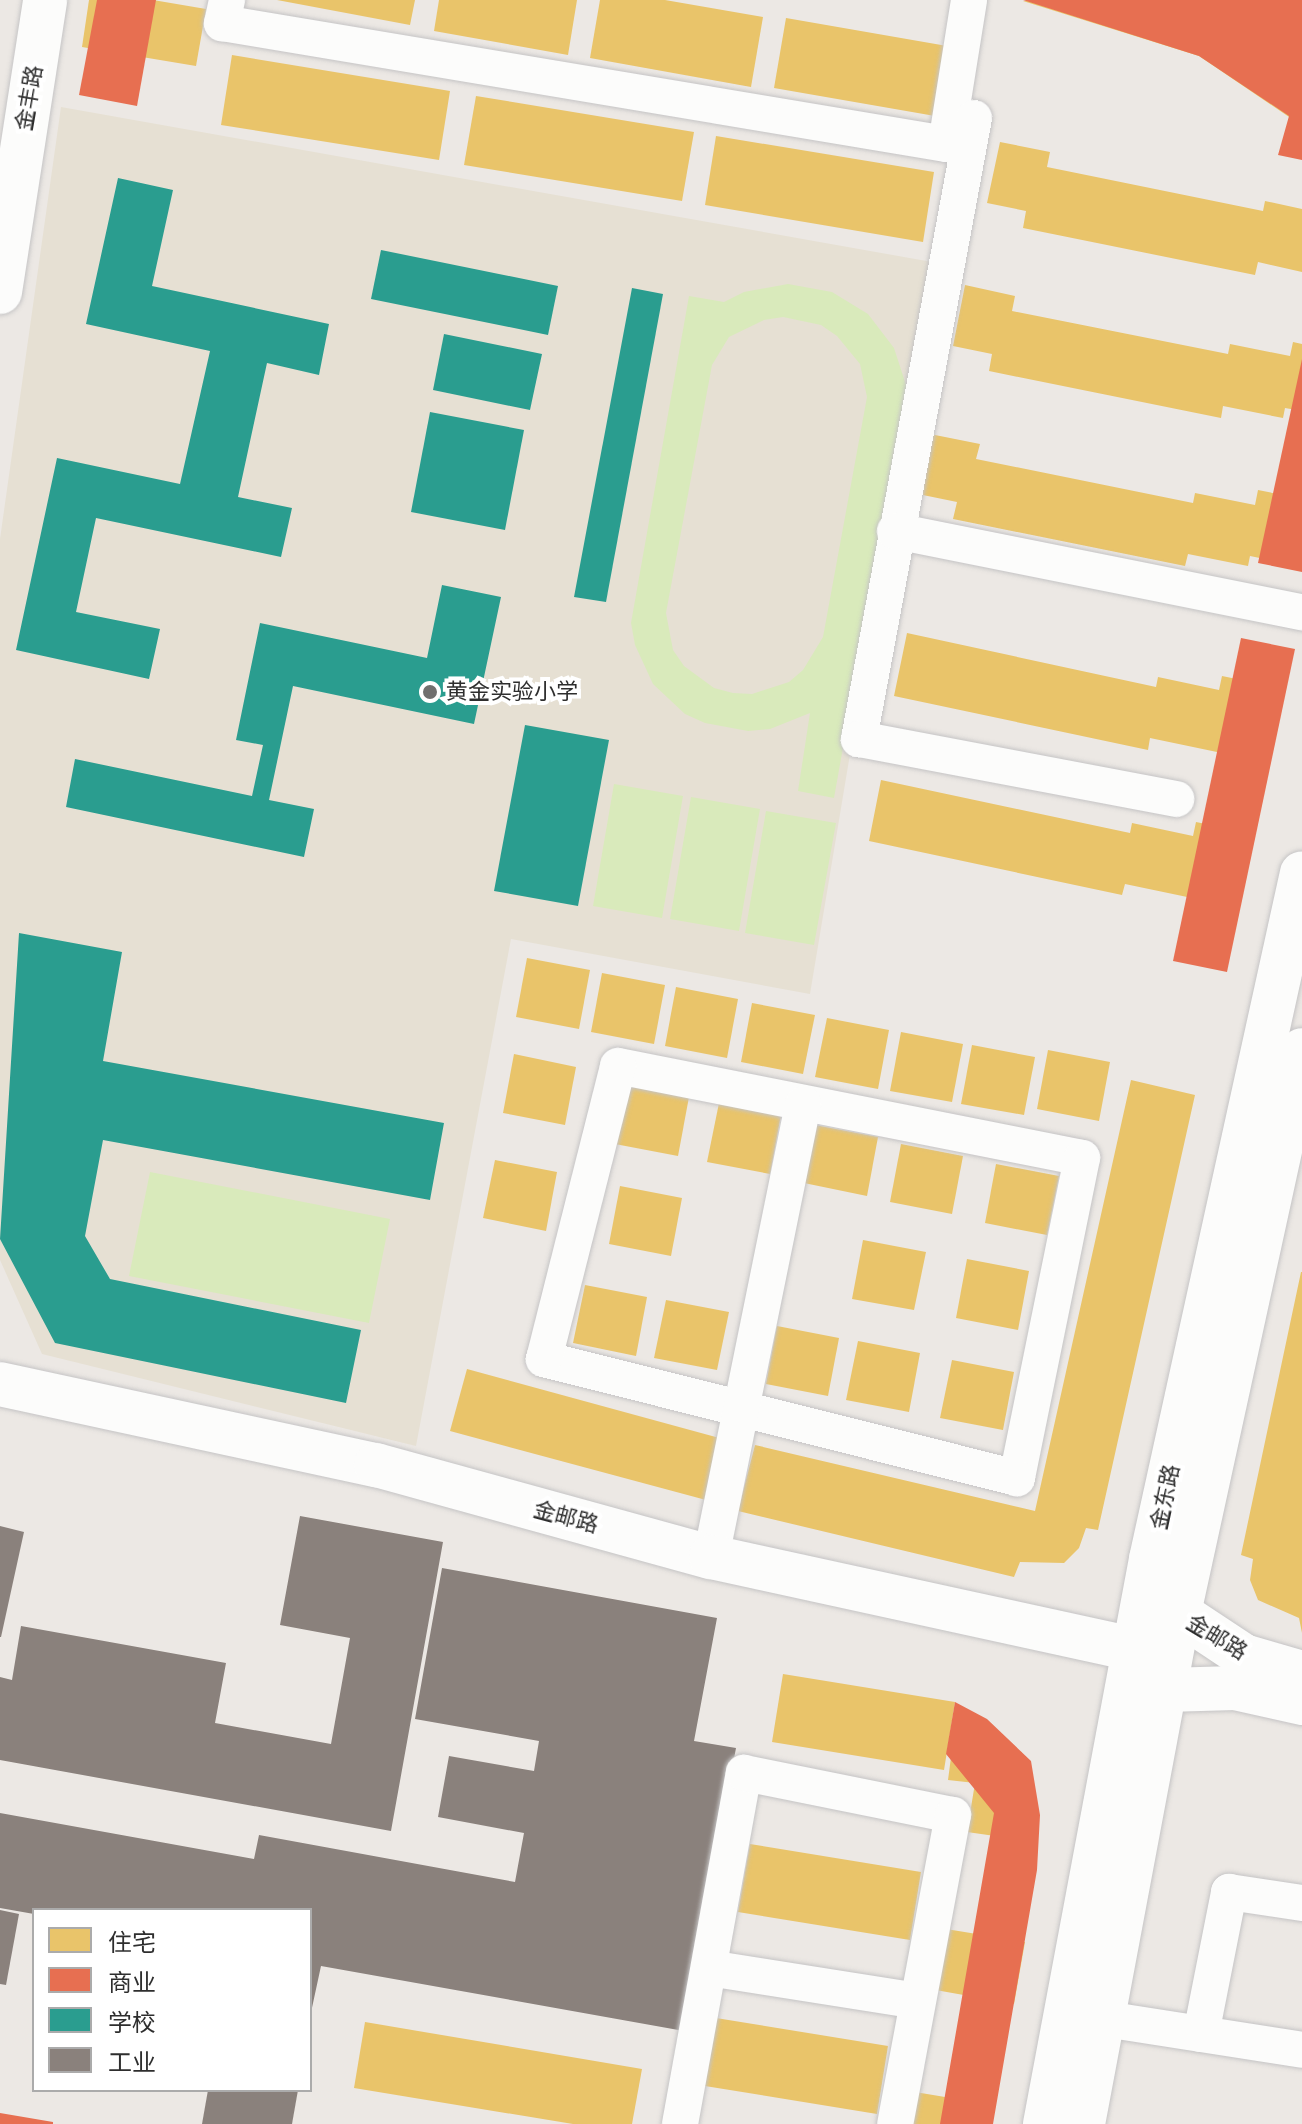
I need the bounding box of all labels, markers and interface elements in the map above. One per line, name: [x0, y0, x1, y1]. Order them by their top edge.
street label: 金丰路: [10, 63, 48, 133]
place label: 黄金实验小学: [446, 679, 578, 705]
marker: 黄金实验小学: [421, 683, 439, 701]
street label: 金东路: [1145, 1462, 1185, 1532]
street label: 金邮路: [531, 1496, 601, 1538]
street label: 金邮路: [1182, 1609, 1252, 1665]
legend: [32, 1908, 312, 2092]
text: 住宅: [108, 1929, 156, 1957]
text: 商业: [108, 1969, 156, 1997]
text: 学校: [108, 2009, 156, 2037]
text: 工业: [108, 2049, 156, 2077]

